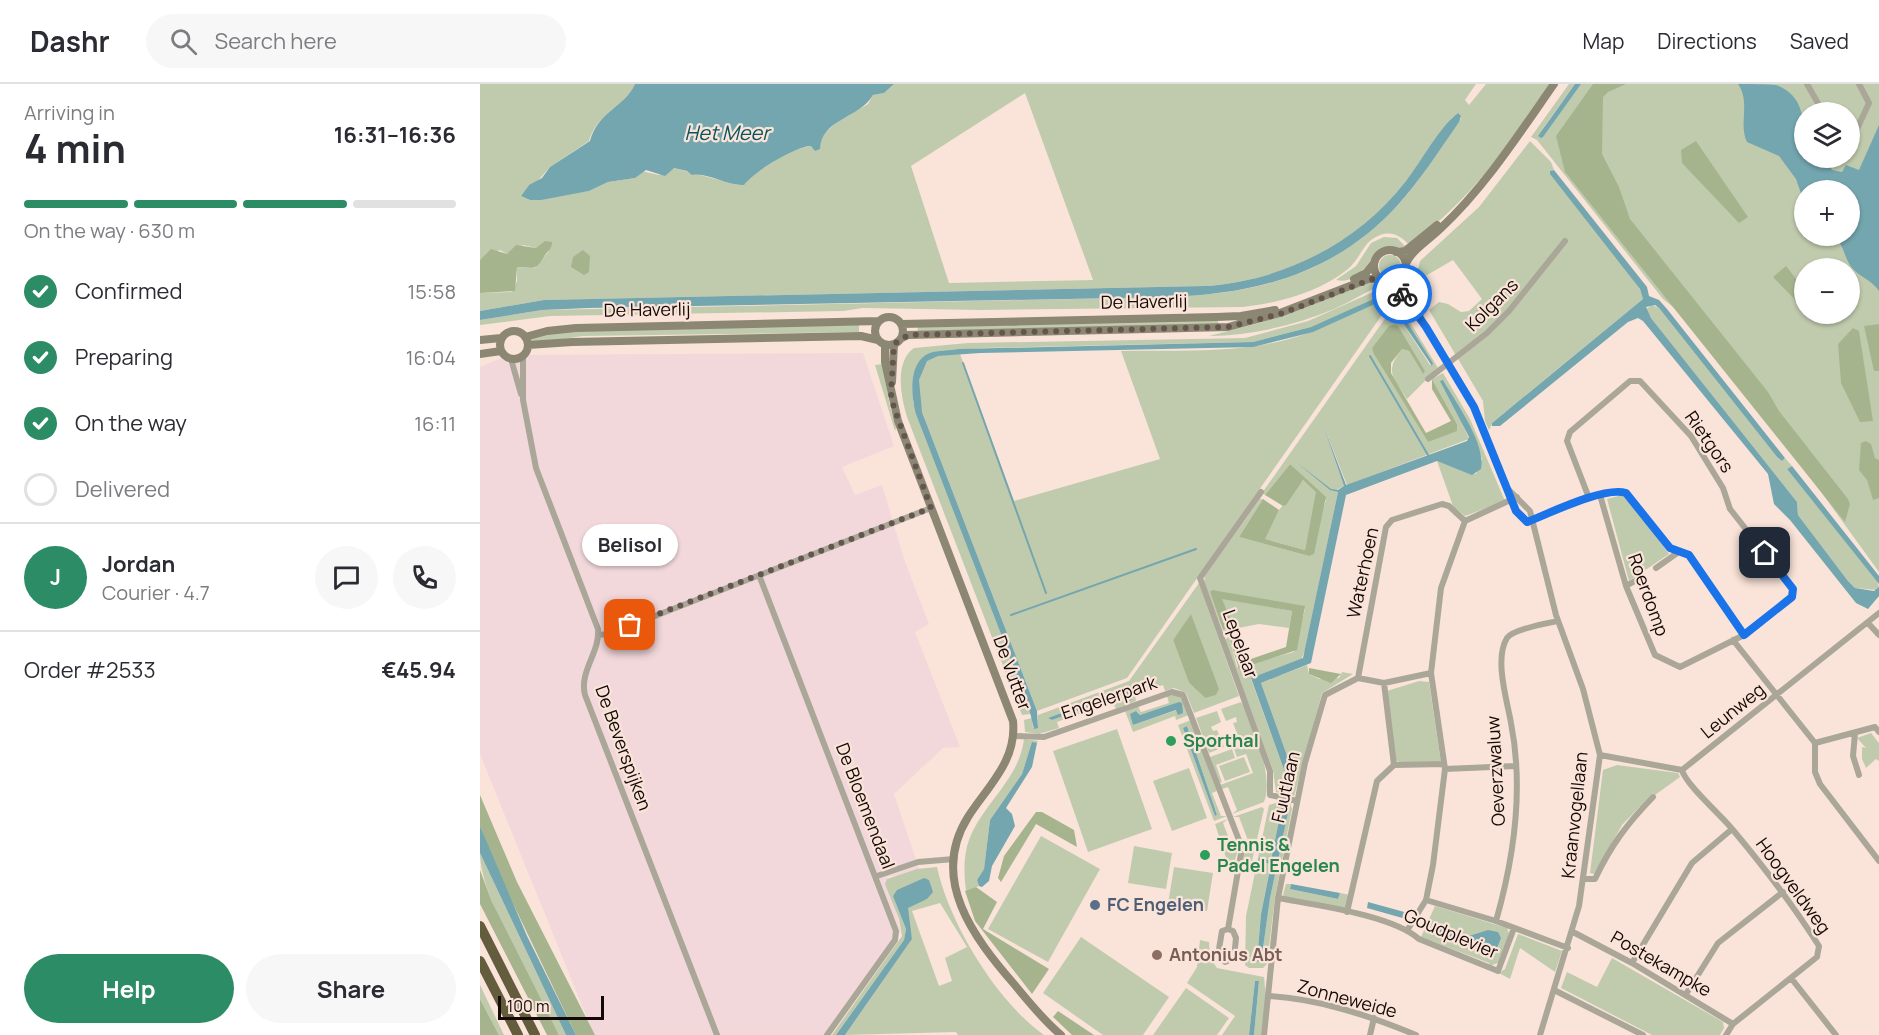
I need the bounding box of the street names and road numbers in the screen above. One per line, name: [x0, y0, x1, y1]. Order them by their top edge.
street label: Kolgans: [1460, 273, 1523, 336]
street label: De Haverlij: [1100, 288, 1188, 314]
street label: De Haverlij: [603, 296, 691, 322]
street label: Rietgors: [1680, 406, 1740, 477]
street label: Waterhoen: [1341, 525, 1383, 620]
street label: Roerdomp: [1623, 550, 1675, 639]
street label: Lepelaar: [1217, 606, 1265, 682]
street label: De Vutter: [988, 632, 1038, 714]
street label: Engelerpark: [1058, 669, 1161, 725]
street label: Leunweg: [1695, 677, 1769, 743]
street label: De Beverspijken: [590, 682, 658, 813]
street label: Oeverzwaluw: [1480, 715, 1510, 827]
street label: De Bloemendaal: [831, 739, 901, 872]
street label: Fuutlaan: [1265, 749, 1305, 825]
street label: Kraanvogellaan: [1555, 750, 1593, 879]
street label: Hoogveldweg: [1751, 833, 1837, 938]
street label: Goudplevier: [1401, 902, 1503, 964]
street label: Postekampke: [1607, 925, 1716, 1002]
street label: Zonneweide: [1295, 973, 1400, 1023]

